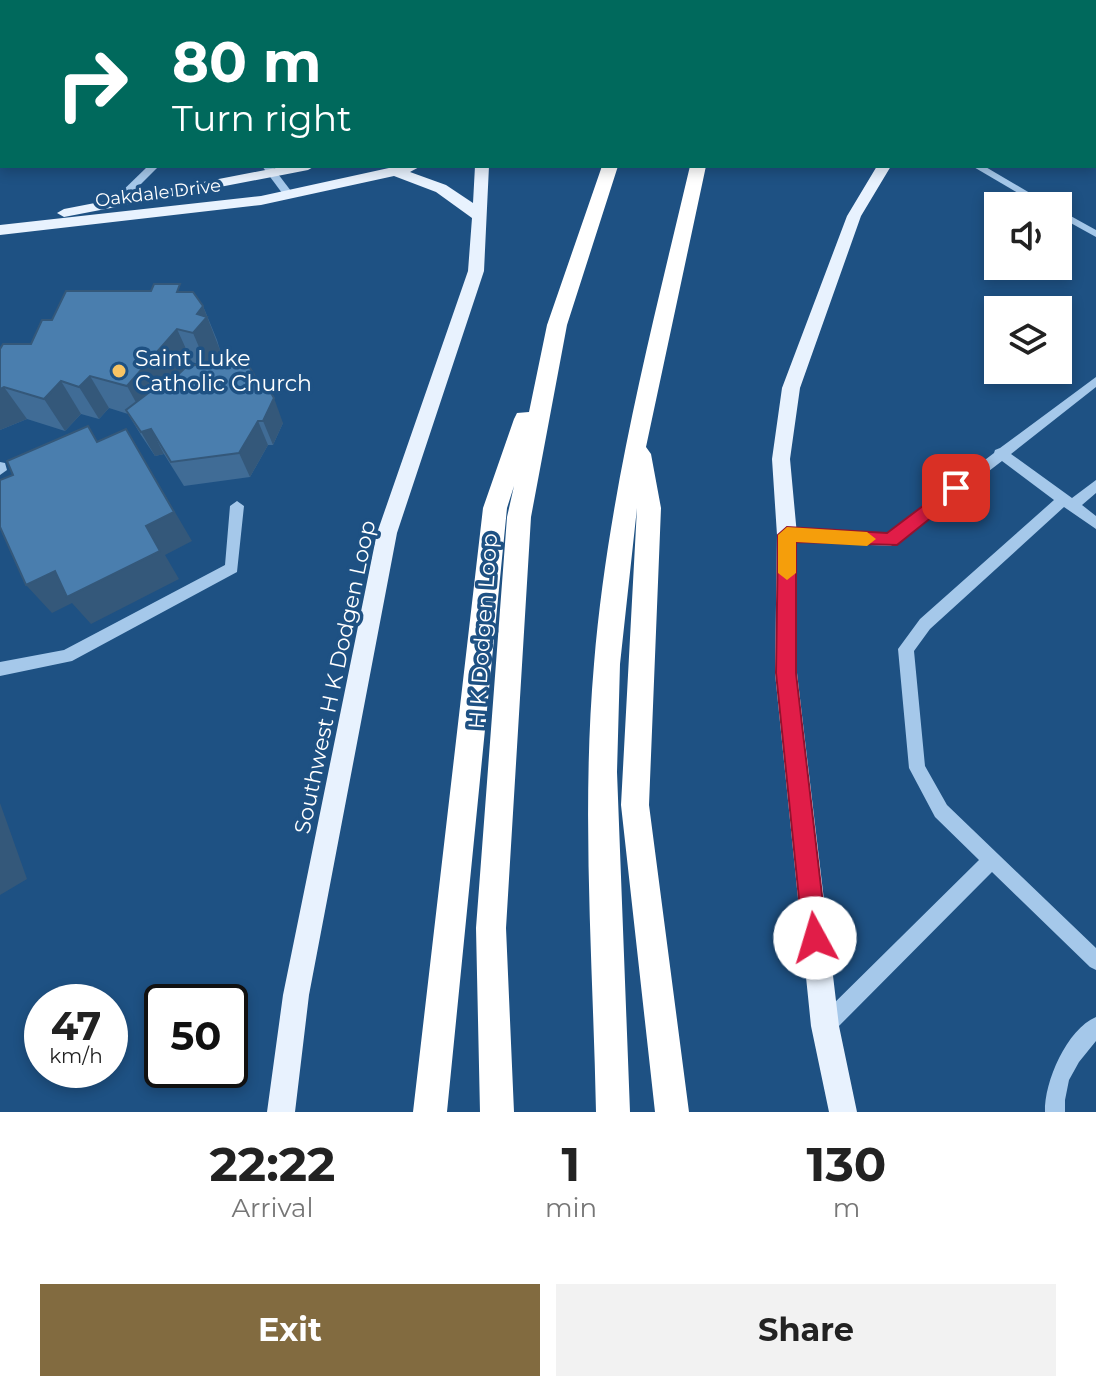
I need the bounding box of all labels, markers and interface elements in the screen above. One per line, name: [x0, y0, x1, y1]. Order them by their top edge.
text: 80 m: [172, 28, 322, 96]
icon: right: [40, 32, 144, 136]
text: Turn right: [172, 96, 352, 140]
street label: Oakdale Drive: [94, 174, 222, 212]
map controls: [984, 192, 1072, 384]
button: sound: [984, 192, 1072, 280]
button: layers: [984, 296, 1072, 384]
place label: Saint Luke Catholic Church: [135, 345, 312, 397]
marker: Saint Luke Catholic Church: [110, 362, 128, 380]
pin: [922, 454, 990, 522]
icon: arrive: [934, 466, 978, 510]
street label: Southwest H K Dodgen Loop: [289, 518, 381, 836]
street label: H K Dodgen Loop: [463, 532, 503, 730]
position arrow: [773, 896, 857, 980]
speed limit sign: 50: [144, 984, 248, 1088]
text: 47: [51, 1001, 101, 1050]
text: km/h: [49, 1044, 103, 1068]
text: 22:22: [210, 1135, 335, 1193]
text: 1: [562, 1135, 580, 1193]
text: 130: [807, 1135, 886, 1193]
text: Arrival: [231, 1192, 313, 1224]
text: min: [545, 1192, 597, 1224]
text: m: [833, 1192, 860, 1224]
button: Exit: [40, 1284, 540, 1376]
button: Share: [556, 1284, 1056, 1376]

